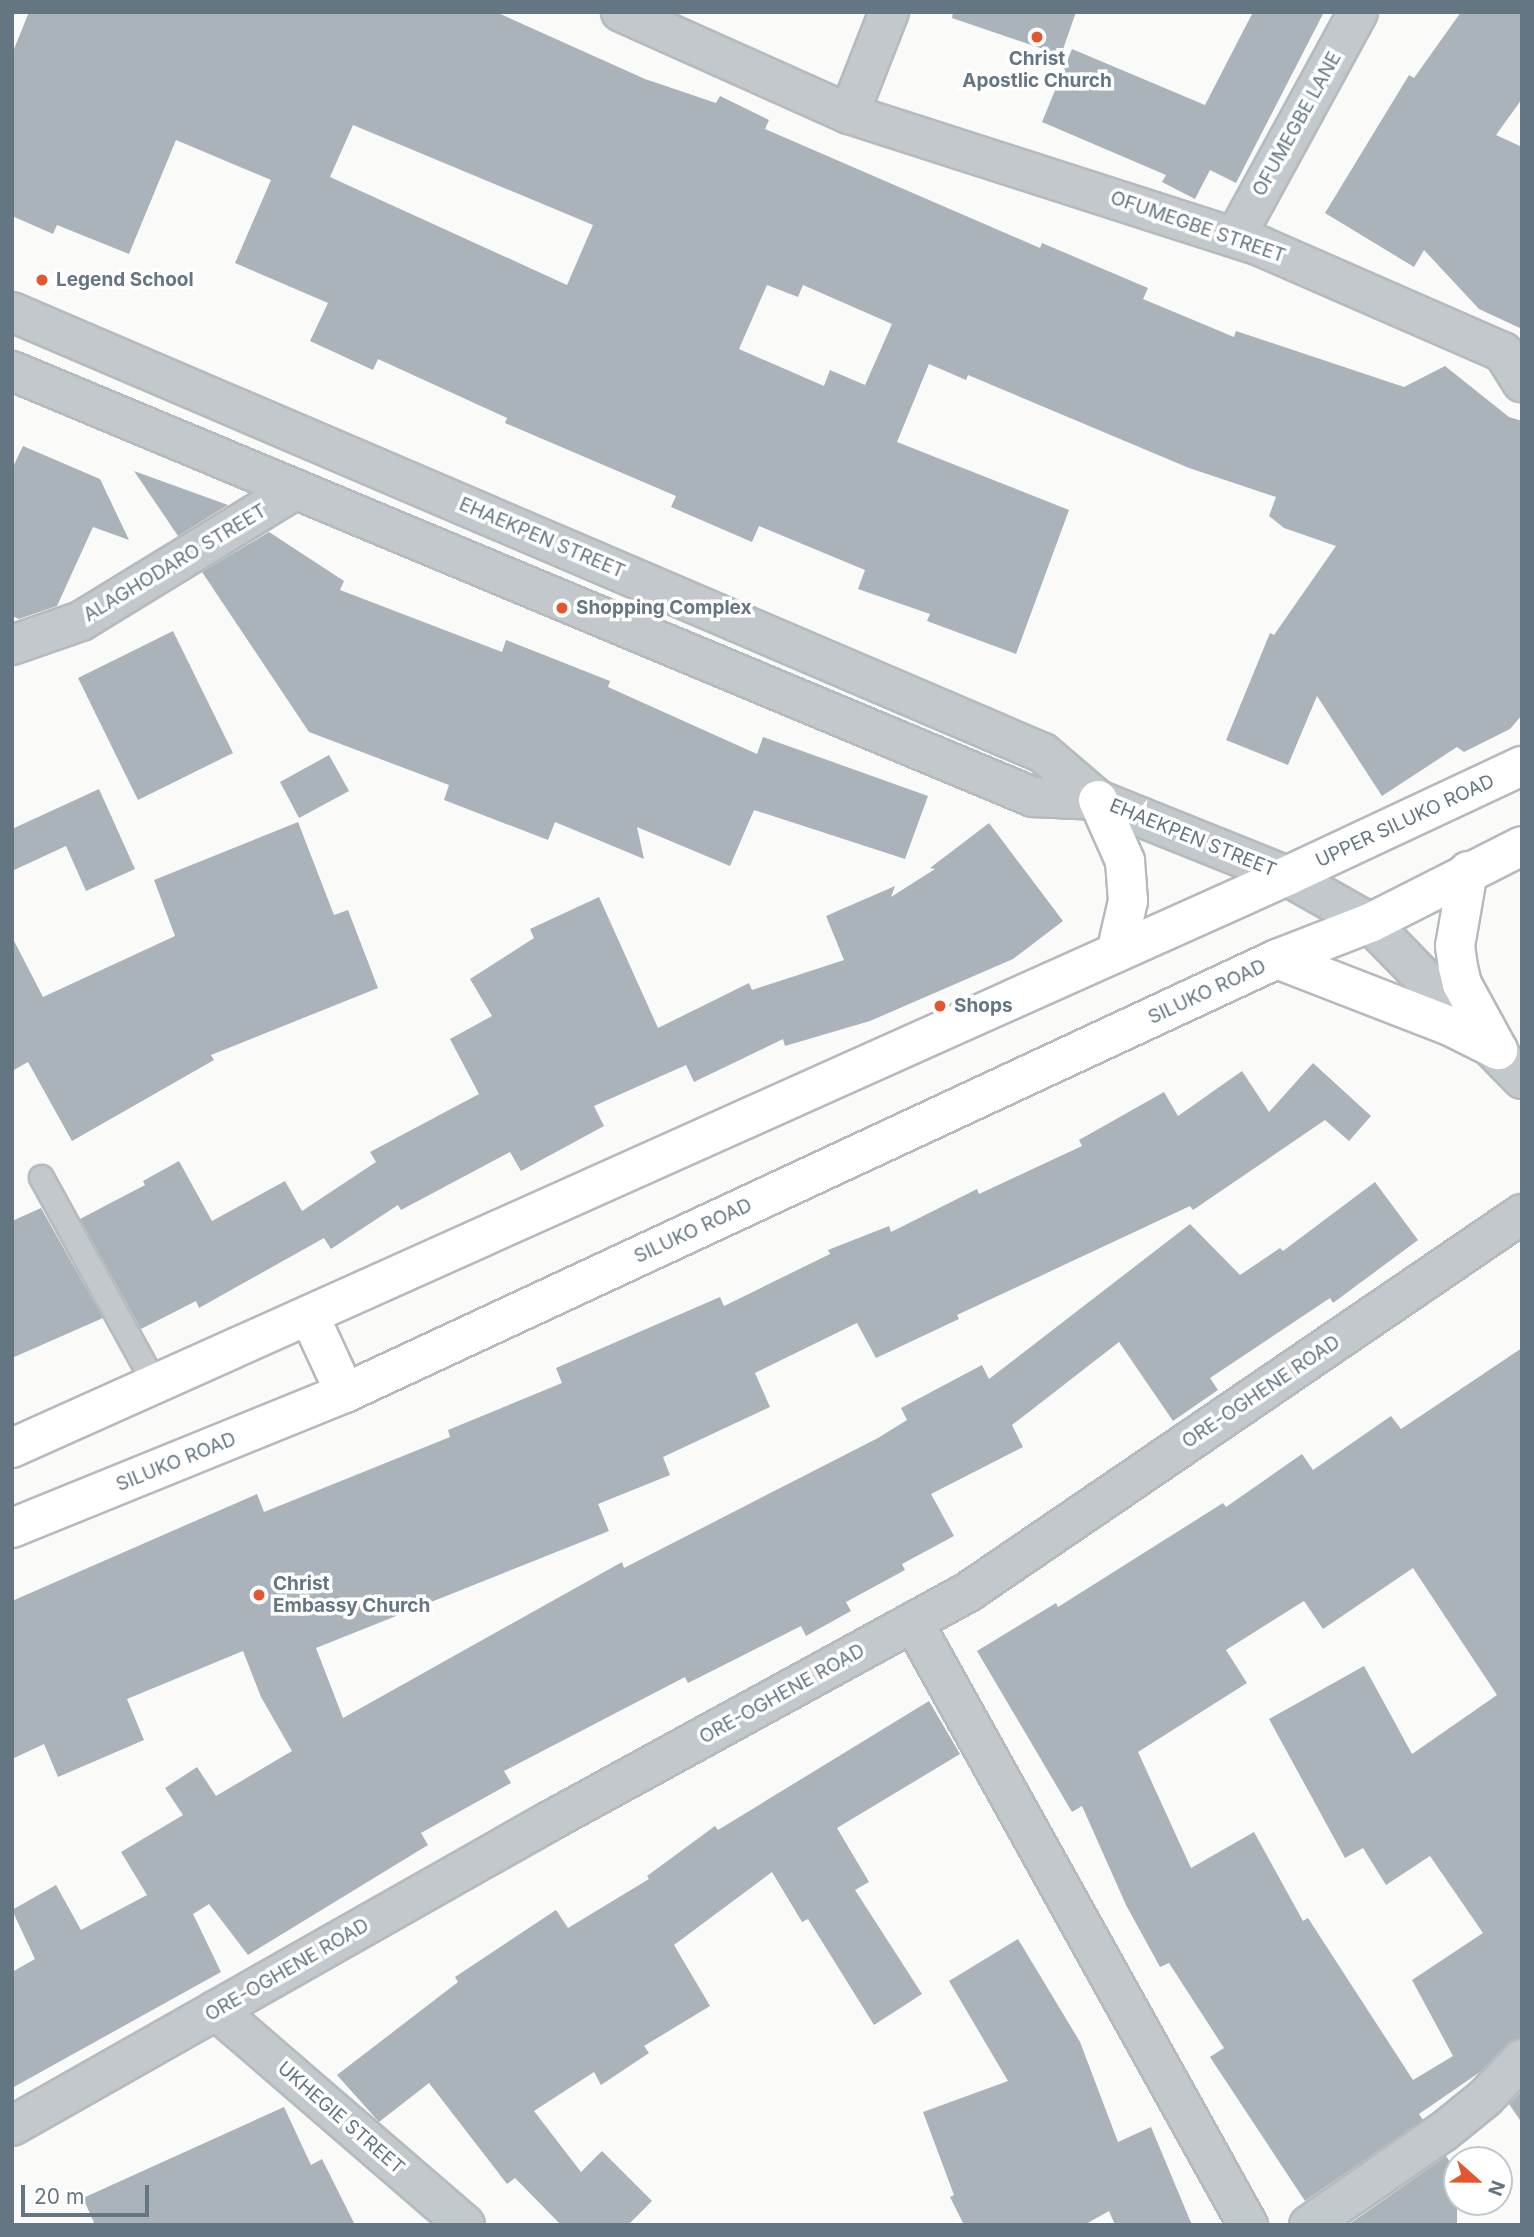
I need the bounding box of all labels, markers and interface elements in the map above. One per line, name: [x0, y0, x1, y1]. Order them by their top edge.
marker: Christ Apostlic Church: [1029, 29, 1045, 45]
place label: Christ Apostlic Church: [962, 48, 1112, 92]
street label: OFUMEGBE LANE: [1248, 48, 1346, 200]
street label: OFUMEGBE STREET: [1107, 186, 1289, 268]
place label: Legend School: [56, 269, 194, 291]
marker: Legend School: [34, 272, 50, 288]
street label: EHAEKPEN STREET: [456, 493, 628, 583]
street label: ALAGHODARO STREET: [79, 499, 271, 627]
place label: Shopping Complex: [576, 597, 751, 619]
marker: Shopping Complex: [554, 600, 570, 616]
street label: UPPER SILUKO ROAD: [1312, 770, 1498, 872]
street label: EHAEKPEN STREET: [1106, 794, 1280, 882]
street label: SILUKO ROAD: [1145, 955, 1269, 1029]
place label: Shops: [954, 995, 1013, 1017]
marker: Shops: [932, 998, 948, 1014]
street label: SILUKO ROAD: [631, 1194, 755, 1268]
street label: ORE-OGHENE ROAD: [1178, 1331, 1344, 1453]
street label: SILUKO ROAD: [113, 1428, 239, 1496]
place label: Christ Embassy Church: [273, 1573, 430, 1617]
marker: Christ Embassy Church: [251, 1587, 267, 1603]
street label: ORE-OGHENE ROAD: [695, 1639, 869, 1749]
street label: ORE-OGHENE ROAD: [201, 1914, 373, 2026]
street label: UKHEGIE STREET: [273, 2057, 409, 2179]
north arrow: [1443, 2146, 1513, 2216]
scale bar: [24, 2170, 152, 2214]
text: N: [1483, 2177, 1510, 2199]
text: 20 m: [34, 2184, 84, 2209]

